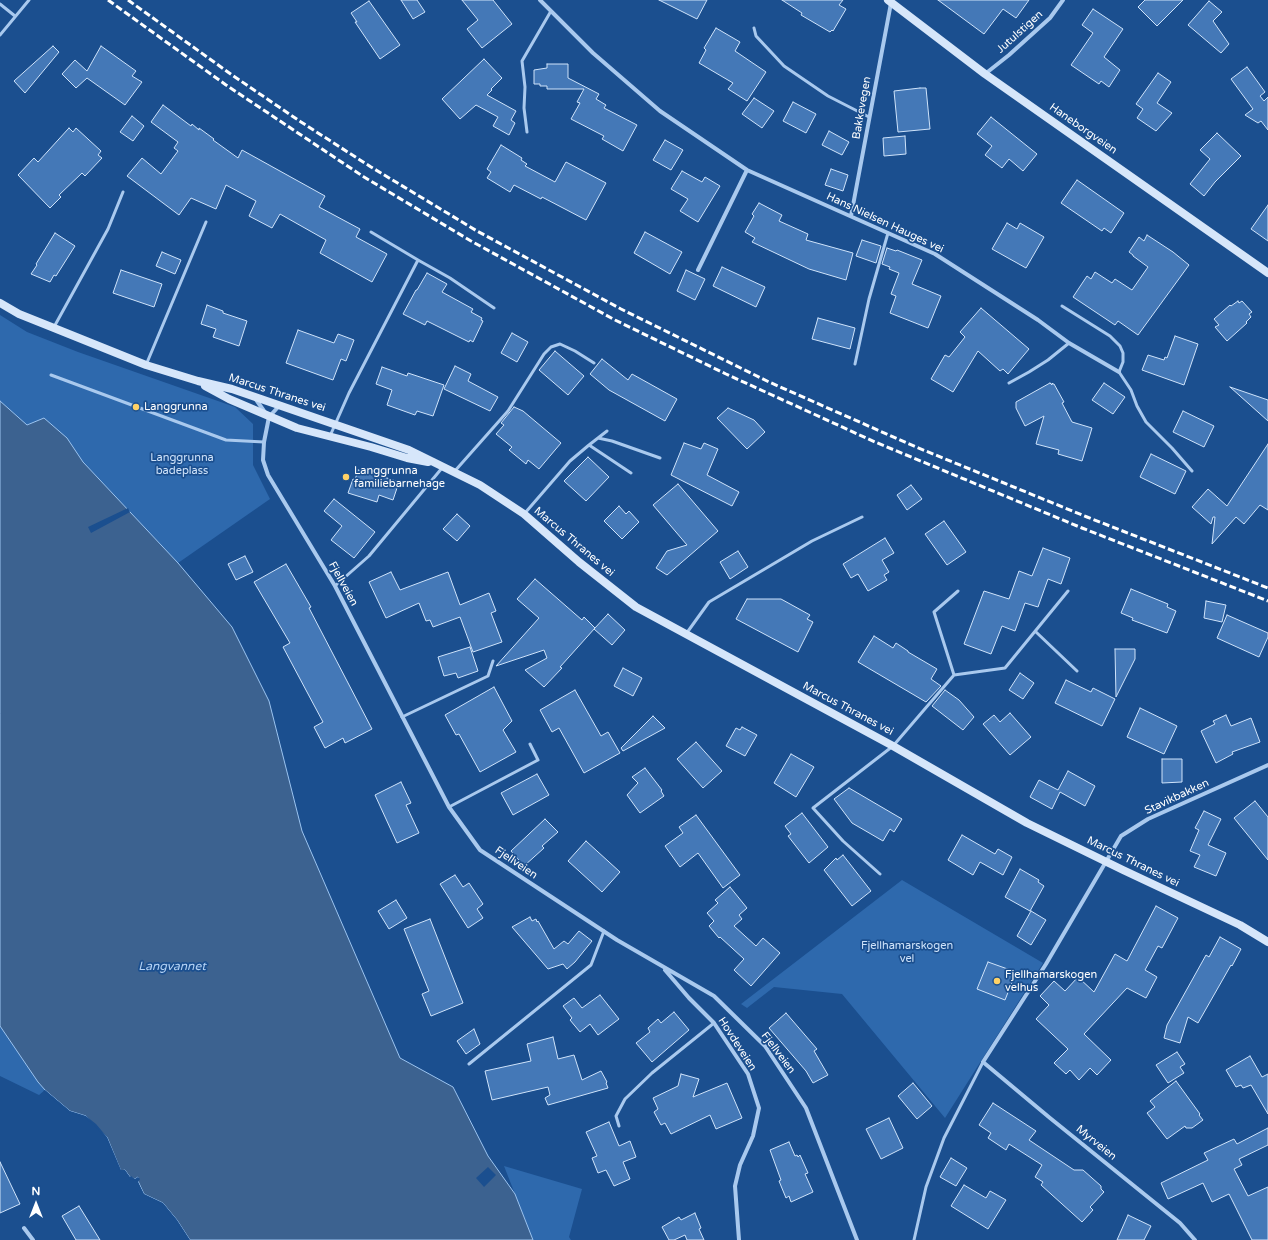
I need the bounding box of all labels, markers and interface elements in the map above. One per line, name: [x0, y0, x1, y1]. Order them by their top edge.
street label: Jutulstigen: [994, 8, 1046, 56]
street label: Bakkevegen: [850, 75, 874, 141]
street label: Haneborgveien: [1047, 101, 1119, 157]
street label: Hans Nielsen Hauges vei: [824, 190, 946, 256]
street label: Marcus Thranes vei: [227, 371, 327, 415]
place label: Langgrunna: [144, 400, 208, 414]
marker: Langgrunna: [131, 402, 141, 412]
park label: Langgrunna badeplass: [150, 451, 214, 477]
place label: Langgrunna familiebarnehage: [354, 464, 445, 490]
marker: Langgrunna familiebarnehage: [341, 472, 351, 482]
street label: Marcus Thranes vei: [531, 504, 617, 580]
street label: Fjellveien: [325, 559, 361, 609]
street label: Marcus Thranes vei: [800, 679, 896, 739]
street label: Stavikbakken: [1143, 776, 1211, 818]
street label: Marcus Thranes vei: [1085, 834, 1181, 890]
street label: Fjellveien: [492, 844, 540, 882]
park label: Fjellhamarskogen vel: [861, 939, 953, 965]
water label: Langvannet: [138, 960, 206, 974]
place label: Fjellhamarskogen velhus: [1005, 968, 1097, 994]
marker: Fjellhamarskogen velhus: [992, 976, 1002, 986]
street label: Hovdeveien: [715, 1015, 759, 1073]
street label: Fjellveien: [758, 1030, 798, 1076]
street label: Myrveien: [1073, 1123, 1119, 1163]
north arrow: [16, 1184, 56, 1224]
text: N: [32, 1185, 40, 1198]

